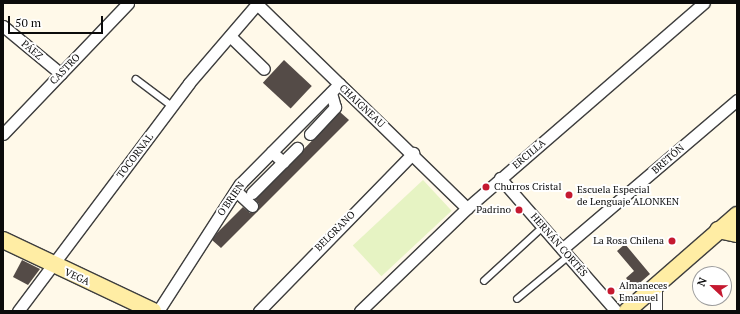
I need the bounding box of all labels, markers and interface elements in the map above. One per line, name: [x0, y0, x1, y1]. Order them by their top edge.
scale bar: [10, 8, 105, 34]
text: 50 m: [15, 15, 41, 30]
street label: PÁEZ: [19, 38, 45, 62]
street label: CASTRO: [47, 51, 83, 87]
street label: CHAIGNEAU: [337, 82, 387, 130]
street label: TOCORNAL: [114, 131, 156, 181]
street label: ERCILLA: [510, 137, 548, 171]
street label: BRETÓN: [649, 142, 687, 176]
street label: O'BRIEN: [215, 180, 247, 218]
place label: Churros Cristal: [494, 181, 561, 193]
marker: Churros Cristal: [481, 182, 491, 192]
place label: Escuela Especial de Lenguaje ALONKEN: [577, 183, 679, 206]
marker: Escuela Especial de Lenguaje ALONKEN: [564, 190, 574, 200]
place label: Padrino: [476, 204, 511, 216]
marker: Padrino: [514, 205, 524, 215]
street label: BELGRANO: [312, 208, 358, 254]
street label: HERNÁN CORTÉS: [528, 211, 590, 279]
place label: La Rosa Chilena: [593, 235, 664, 247]
marker: La Rosa Chilena: [667, 236, 677, 246]
street label: VEGA: [63, 266, 91, 288]
north arrow: [692, 266, 732, 306]
text: N: [694, 275, 710, 288]
place label: Almaneces Emanuel: [619, 279, 667, 302]
marker: Almaneces Emanuel: [606, 286, 616, 296]

